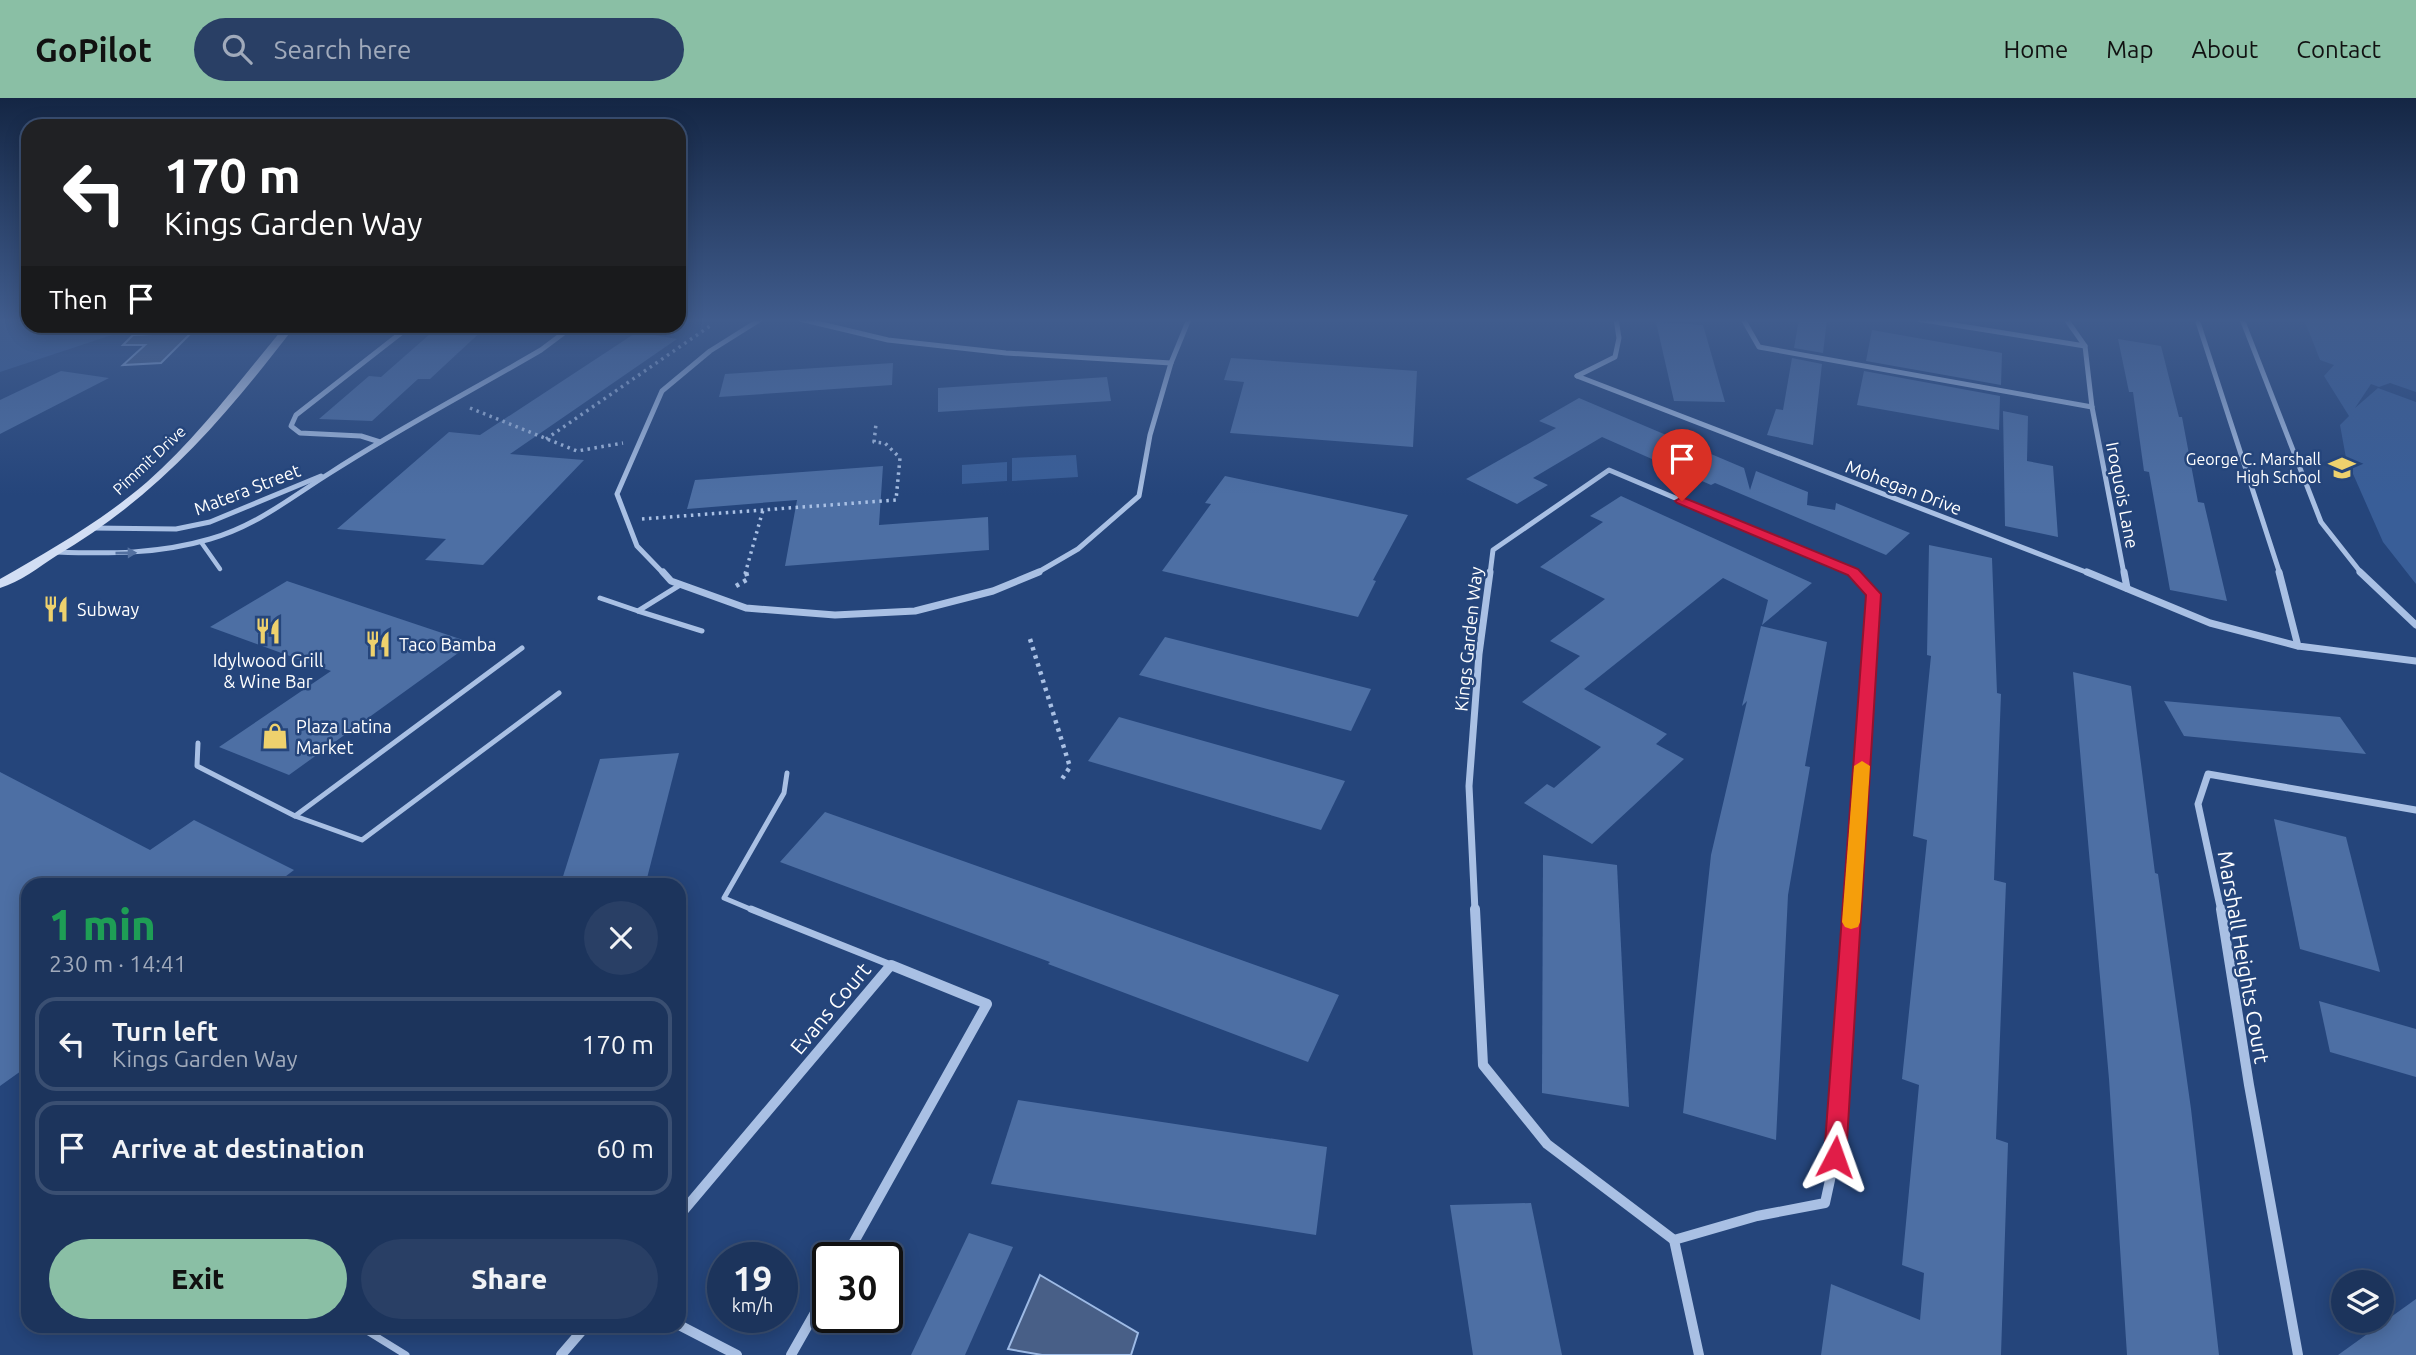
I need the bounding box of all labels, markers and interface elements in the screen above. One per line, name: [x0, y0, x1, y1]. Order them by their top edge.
search box: [194, 18, 684, 81]
icon: search: [218, 30, 256, 68]
text: GoPilot: [35, 31, 152, 68]
text: Search here: [274, 35, 411, 64]
text: Home: [2003, 36, 2068, 63]
text: Map: [2106, 36, 2153, 63]
text: About: [2191, 36, 2258, 63]
text: Contact: [2296, 36, 2381, 63]
icon: left: [49, 147, 140, 238]
text: 170 m: [164, 147, 301, 202]
text: Kings Garden Way: [164, 205, 422, 241]
icon: arrive: [122, 280, 160, 318]
text: Then: [49, 285, 108, 314]
street label: Pimmit Drive: [109, 422, 189, 498]
pin: [1652, 429, 1712, 501]
icon: arrive: [1663, 440, 1701, 478]
street label: Iroquois Lane: [2103, 440, 2143, 550]
place label: George C. Marshall High School: [2186, 450, 2321, 486]
school or university icon: George C. Marshall High School: [2327, 453, 2357, 483]
street label: Mohegan Drive: [1843, 456, 1965, 518]
street label: Matera Street: [191, 460, 303, 518]
one-way arrow: [115, 547, 137, 559]
street label: Kings Garden Way: [1450, 565, 1486, 712]
restaurant icon: Subway: [41, 594, 71, 624]
place label: Subway: [77, 599, 139, 619]
restaurant icon: Idylwood Grill & Wine Bar: [253, 616, 283, 646]
restaurant icon: Taco Bamba: [363, 629, 393, 659]
place label: Taco Bamba: [399, 634, 497, 654]
place label: Idylwood Grill & Wine Bar: [213, 650, 324, 691]
place label: Plaza Latina Market: [296, 716, 392, 757]
shop icon: Plaza Latina Market: [260, 721, 290, 751]
street label: Marshall Heights Court: [2213, 849, 2275, 1065]
text: 1 min: [49, 901, 156, 948]
button: close: [584, 901, 658, 975]
text: 230 m · 14:41: [49, 951, 187, 976]
street label: Evans Court: [785, 957, 875, 1059]
text: Turn left: [112, 1017, 218, 1046]
icon: left: [53, 1025, 91, 1063]
text: 170 m: [582, 1030, 654, 1059]
text: Kings Garden Way: [112, 1046, 298, 1071]
position arrow: [1798, 1120, 1872, 1194]
icon: arrive: [53, 1129, 91, 1167]
text: Arrive at destination: [112, 1134, 365, 1163]
text: 60 m: [596, 1134, 654, 1163]
button: Exit: [49, 1239, 347, 1319]
button: Share: [361, 1239, 658, 1319]
speed limit sign: 30: [812, 1242, 903, 1333]
text: 19: [733, 1258, 772, 1298]
map controls: [2331, 1270, 2394, 1333]
button: layers: [2331, 1270, 2394, 1333]
text: km/h: [732, 1295, 773, 1315]

